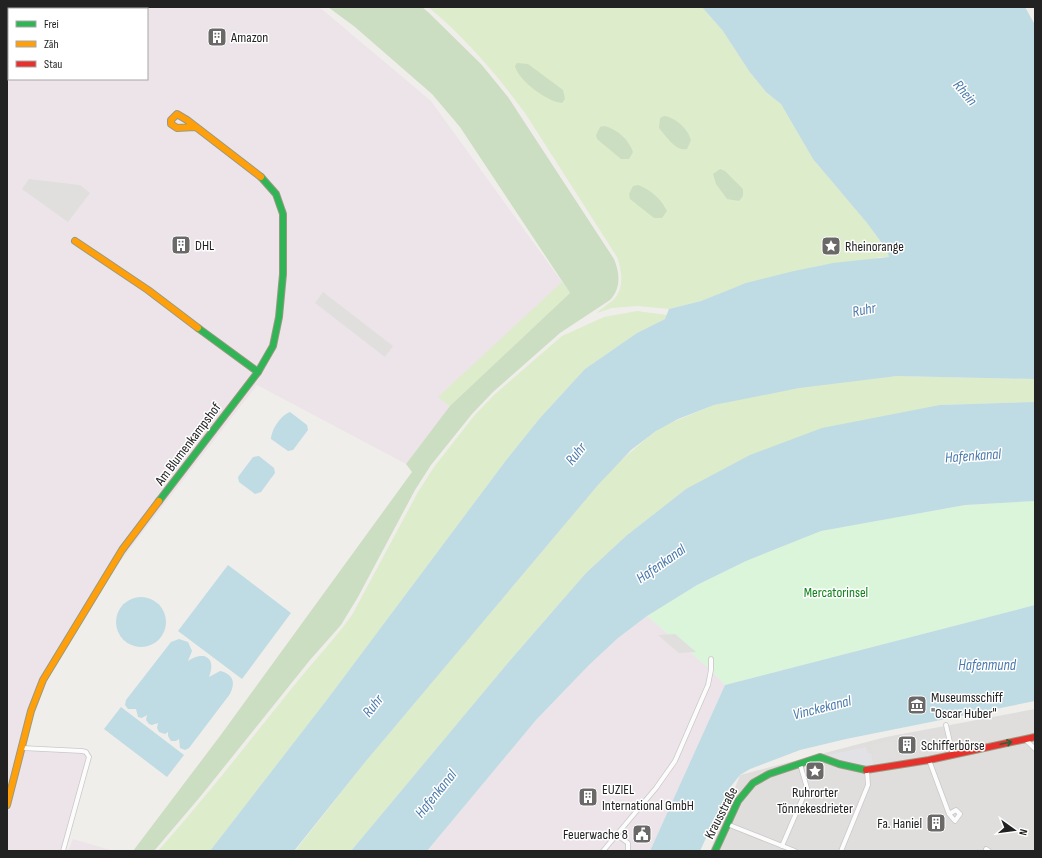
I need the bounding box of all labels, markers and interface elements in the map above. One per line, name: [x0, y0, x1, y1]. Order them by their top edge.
legend: [8, 8, 148, 80]
text: Frei: [44, 17, 59, 32]
building icon: Amazon: [206, 26, 228, 48]
place label: Amazon: [230, 29, 268, 46]
text: Zäh: [44, 37, 59, 52]
text: Stau: [44, 57, 62, 72]
water label: Rhein: [949, 76, 981, 110]
building icon: DHL: [170, 234, 192, 256]
place icon: Rheinorange: [820, 235, 842, 257]
place label: DHL: [195, 237, 214, 254]
place label: Rheinorange: [845, 238, 904, 255]
water label: Ruhr: [851, 298, 878, 322]
street label: Am Blumenkampshof: [151, 399, 225, 489]
water label: Ruhr: [561, 438, 591, 469]
water label: Hafenkanal: [944, 444, 1003, 467]
water label: Hafenkanal: [633, 539, 691, 588]
park label: Mercatorinsel: [804, 584, 868, 601]
water label: Hafenmund: [958, 656, 1017, 675]
place label: Museumsschiff "Oscar Huber": [931, 689, 1004, 722]
water label: Ruhr: [358, 690, 388, 721]
water label: Vinckekanal: [791, 691, 854, 724]
museum icon: Museumsschiff "Oscar Huber": [906, 694, 928, 716]
building icon: Schifferbörse: [896, 734, 918, 756]
place label: Schifferbörse: [921, 737, 985, 754]
one-way arrow: [999, 739, 1012, 747]
place icon: Ruhrorter Tönnekesdrieter: [804, 760, 826, 782]
water label: Hafenkanal: [411, 765, 462, 822]
place label: EUZIEL International GmbH: [602, 781, 694, 814]
street label: Krausstraße: [701, 784, 741, 842]
place label: Ruhrorter Tönnekesdrieter: [777, 784, 853, 817]
building icon: EUZIEL International GmbH: [577, 786, 599, 808]
north arrow: [994, 810, 1034, 850]
building icon: Fa. Haniel: [925, 812, 947, 834]
place label: Fa. Haniel: [877, 815, 922, 832]
public building icon: Feuerwache 8: [631, 823, 653, 845]
place label: Feuerwache 8: [563, 826, 628, 843]
text: N: [1016, 828, 1030, 837]

